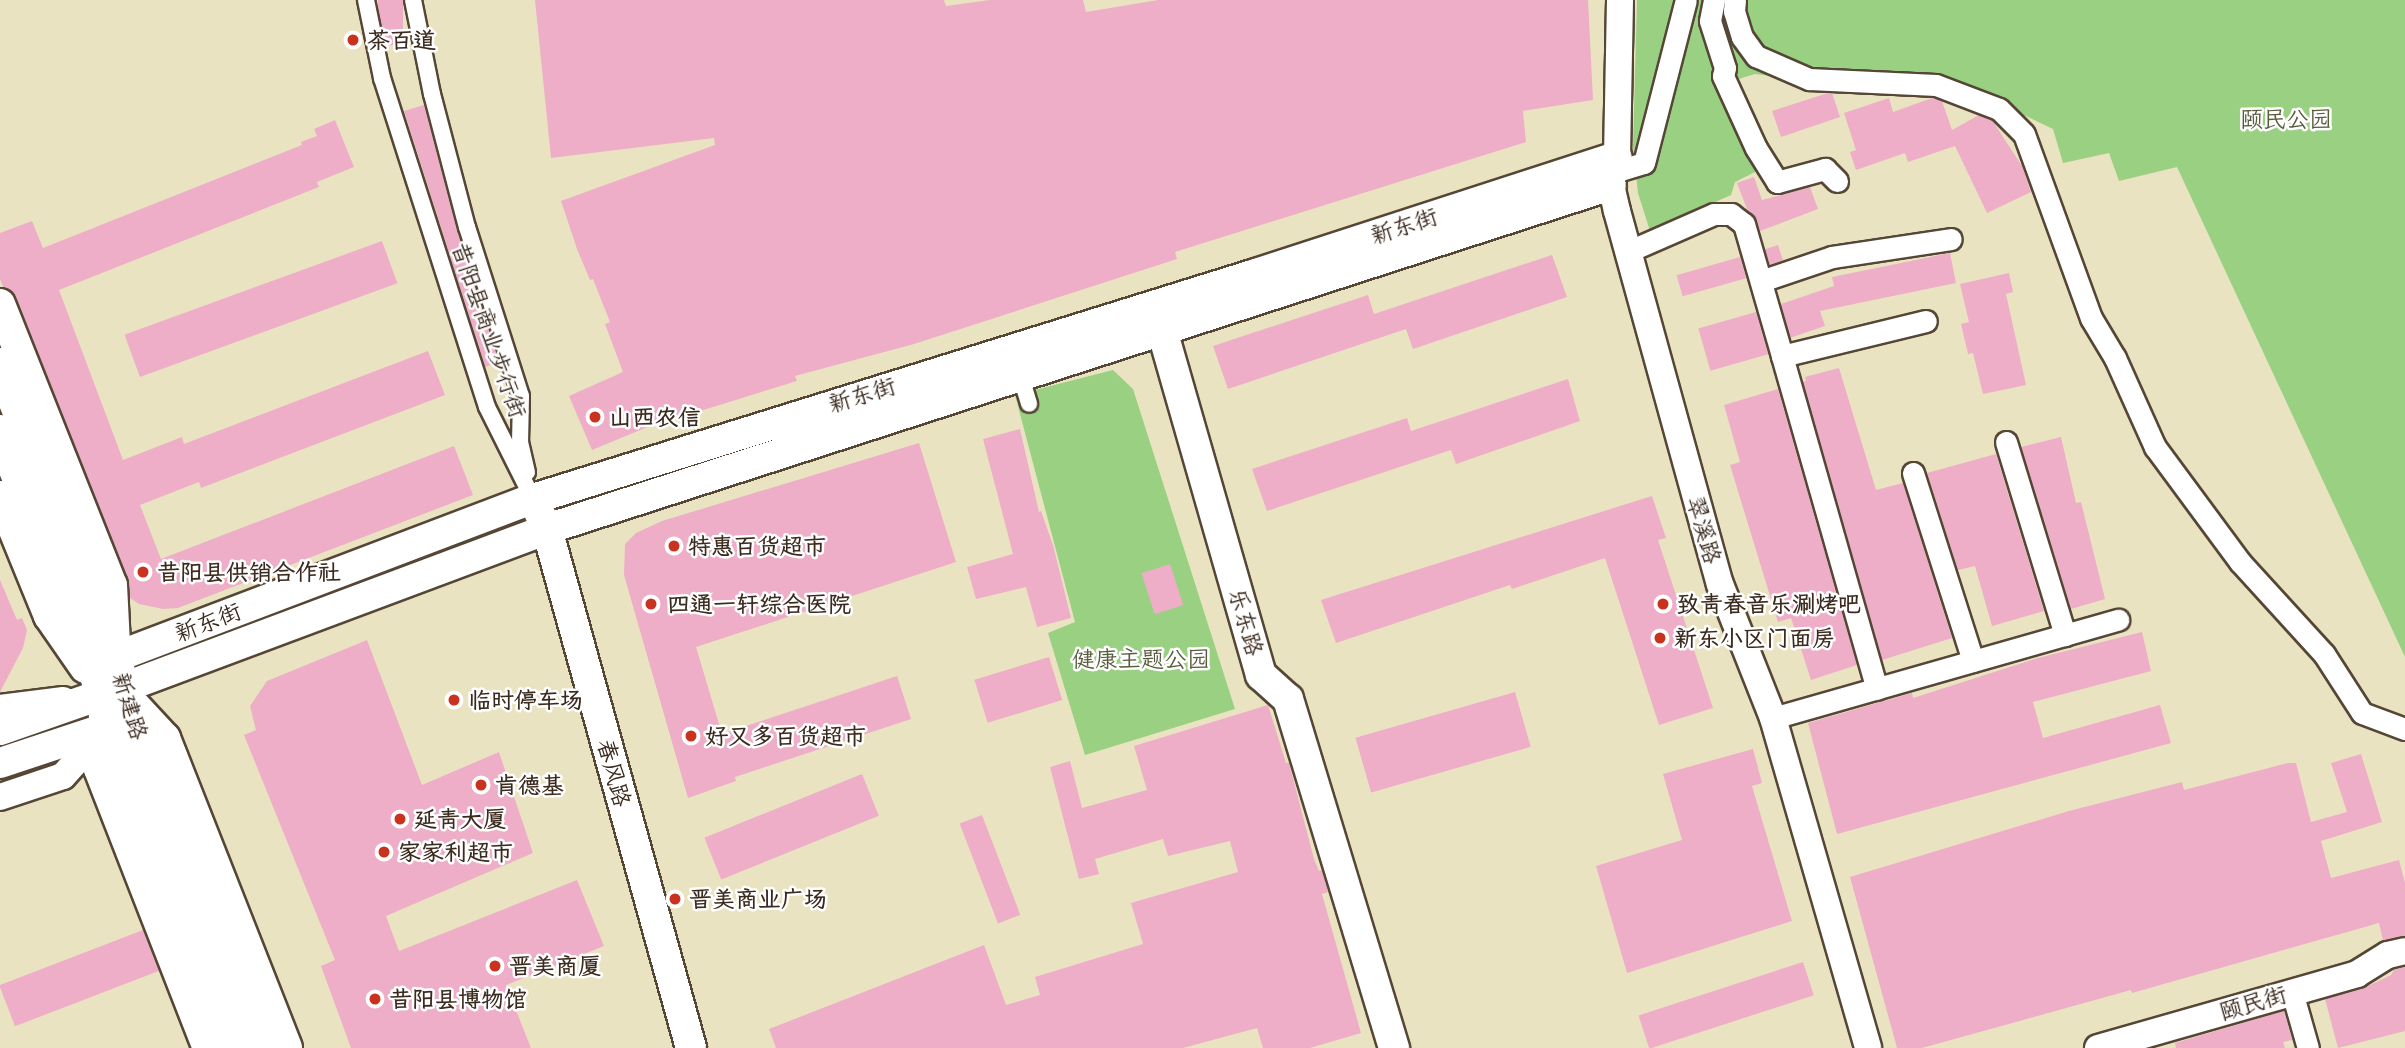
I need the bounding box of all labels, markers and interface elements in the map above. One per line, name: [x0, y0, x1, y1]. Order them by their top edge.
place label: 茶百道: [367, 26, 436, 54]
marker: 茶百道: [345, 32, 361, 48]
park label: 颐民公园: [2240, 105, 2332, 133]
street label: 新东街: [1367, 202, 1441, 250]
street label: 昔阳县商业步行街: [446, 239, 532, 421]
street label: 新东街: [825, 372, 899, 418]
place label: 山西农信: [609, 403, 701, 431]
marker: 山西农信: [587, 409, 603, 425]
street label: 翠溪路: [1681, 493, 1727, 567]
place label: 特惠百货超市: [688, 532, 826, 560]
marker: 特惠百货超市: [666, 538, 682, 554]
place label: 昔阳县供销合作社: [157, 558, 341, 586]
marker: 昔阳县供销合作社: [135, 564, 151, 580]
street label: 乐东路: [1223, 585, 1269, 659]
place label: 四通一轩综合医院: [667, 590, 851, 618]
place label: 致青春音乐涮烤吧: [1677, 590, 1861, 618]
marker: 四通一轩综合医院: [641, 594, 661, 614]
marker: 致青春音乐涮烤吧: [1655, 596, 1671, 612]
street label: 新东街: [171, 597, 245, 647]
place label: 新东小区门面房: [1674, 624, 1835, 652]
marker: 新东小区门面房: [1652, 630, 1668, 646]
park label: 健康主题公园: [1072, 645, 1210, 673]
street label: 新建路: [107, 669, 153, 743]
place label: 临时停车场: [468, 686, 583, 714]
marker: 临时停车场: [446, 692, 462, 708]
place label: 好又多百货超市: [705, 722, 866, 750]
marker: 好又多百货超市: [683, 728, 699, 744]
street label: 春风路: [592, 736, 636, 810]
place label: 肯德基: [495, 771, 564, 799]
marker: 肯德基: [473, 777, 489, 793]
place label: 延青大厦: [414, 805, 506, 833]
marker: 延青大厦: [392, 811, 408, 827]
place label: 家家利超市: [398, 838, 513, 866]
marker: 家家利超市: [376, 844, 392, 860]
place label: 晋美商业广场: [689, 885, 827, 913]
marker: 晋美商业广场: [667, 891, 683, 907]
place label: 晋美商厦: [509, 952, 601, 980]
marker: 晋美商厦: [487, 958, 503, 974]
street label: 颐民街: [2216, 980, 2290, 1026]
place label: 昔阳县博物馆: [389, 985, 527, 1013]
marker: 昔阳县博物馆: [367, 991, 383, 1007]

